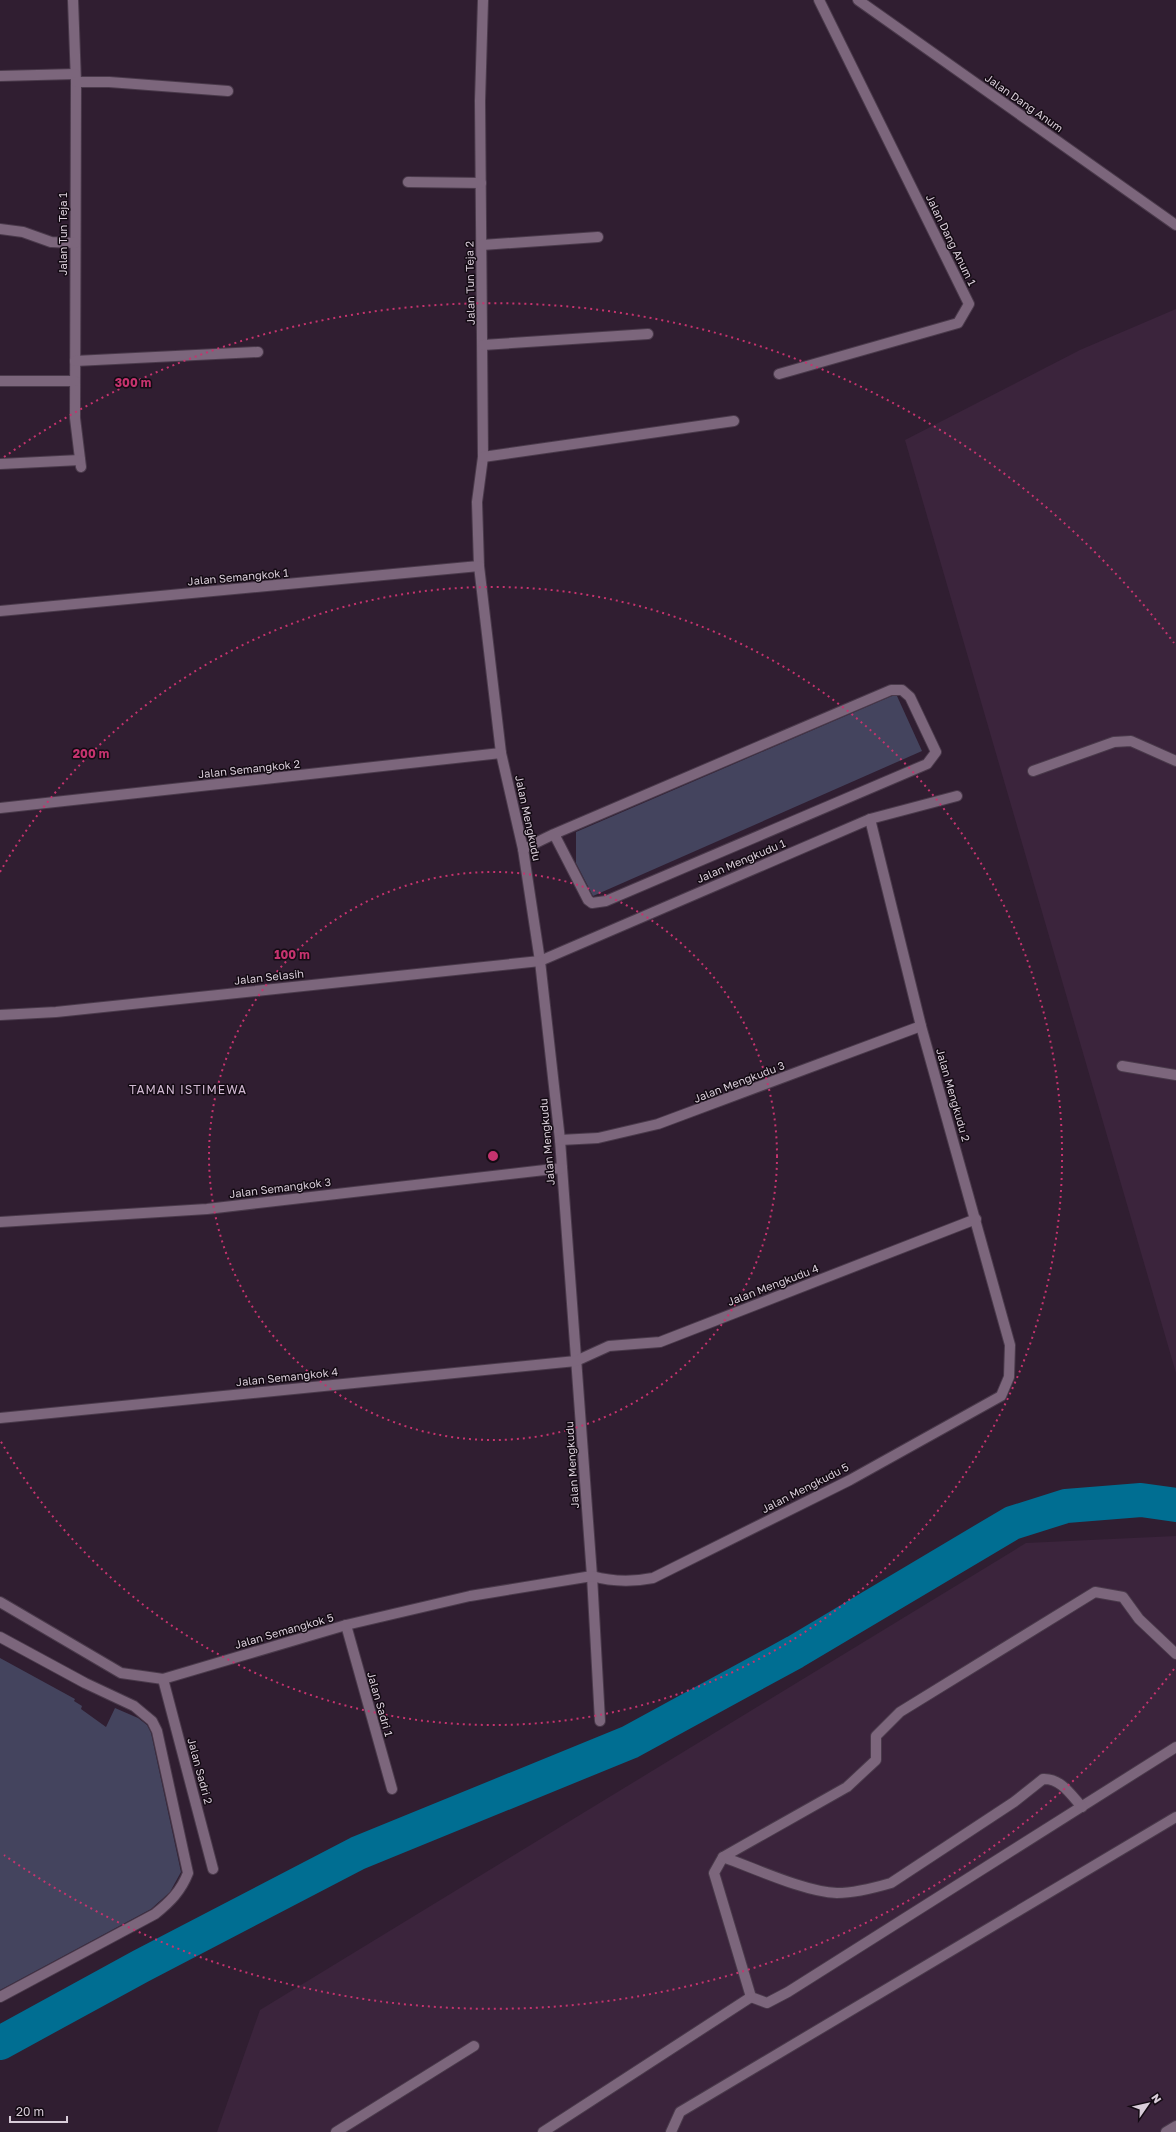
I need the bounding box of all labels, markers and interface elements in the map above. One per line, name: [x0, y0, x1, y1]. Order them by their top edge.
street label: Jalan Dang Anum: [983, 71, 1066, 134]
street label: Jalan Tun Teja 1: [56, 192, 69, 276]
street label: Jalan Dang Anum 1: [924, 192, 979, 288]
street label: Jalan Tun Teja 2: [462, 241, 477, 325]
text: 300 m: [115, 375, 151, 390]
street label: Jalan Semangkok 1: [187, 566, 289, 587]
text: 200 m: [73, 746, 109, 761]
street label: Jalan Semangkok 2: [197, 757, 301, 780]
street label: Jalan Mengkudu: [513, 774, 544, 862]
street label: Jalan Mengkudu 1: [694, 836, 787, 885]
text: 100 m: [274, 947, 310, 962]
street label: Jalan Selasih: [233, 966, 305, 987]
street label: Jalan Mengkudu 2: [934, 1047, 973, 1143]
street label: Jalan Mengkudu 3: [691, 1058, 786, 1105]
district label: TAMAN ISTIMEWA: [129, 1082, 247, 1097]
street label: Jalan Mengkudu: [536, 1098, 557, 1186]
centre of rings: [486, 1149, 500, 1163]
street label: Jalan Semangkok 3: [228, 1175, 332, 1200]
street label: Jalan Mengkudu 4: [725, 1261, 821, 1308]
street label: Jalan Semangkok 4: [235, 1365, 339, 1388]
street label: Jalan Mengkudu: [562, 1421, 581, 1509]
street label: Jalan Mengkudu 5: [759, 1460, 851, 1515]
street label: Jalan Semangkok 5: [233, 1610, 335, 1651]
street label: Jalan Sadri 1: [365, 1670, 396, 1738]
street label: Jalan Sadri 2: [185, 1736, 216, 1805]
north arrow: [1128, 2084, 1168, 2124]
text: N: [1149, 2091, 1164, 2105]
scale bar: [10, 2098, 67, 2124]
text: 20 m: [16, 2104, 44, 2119]

